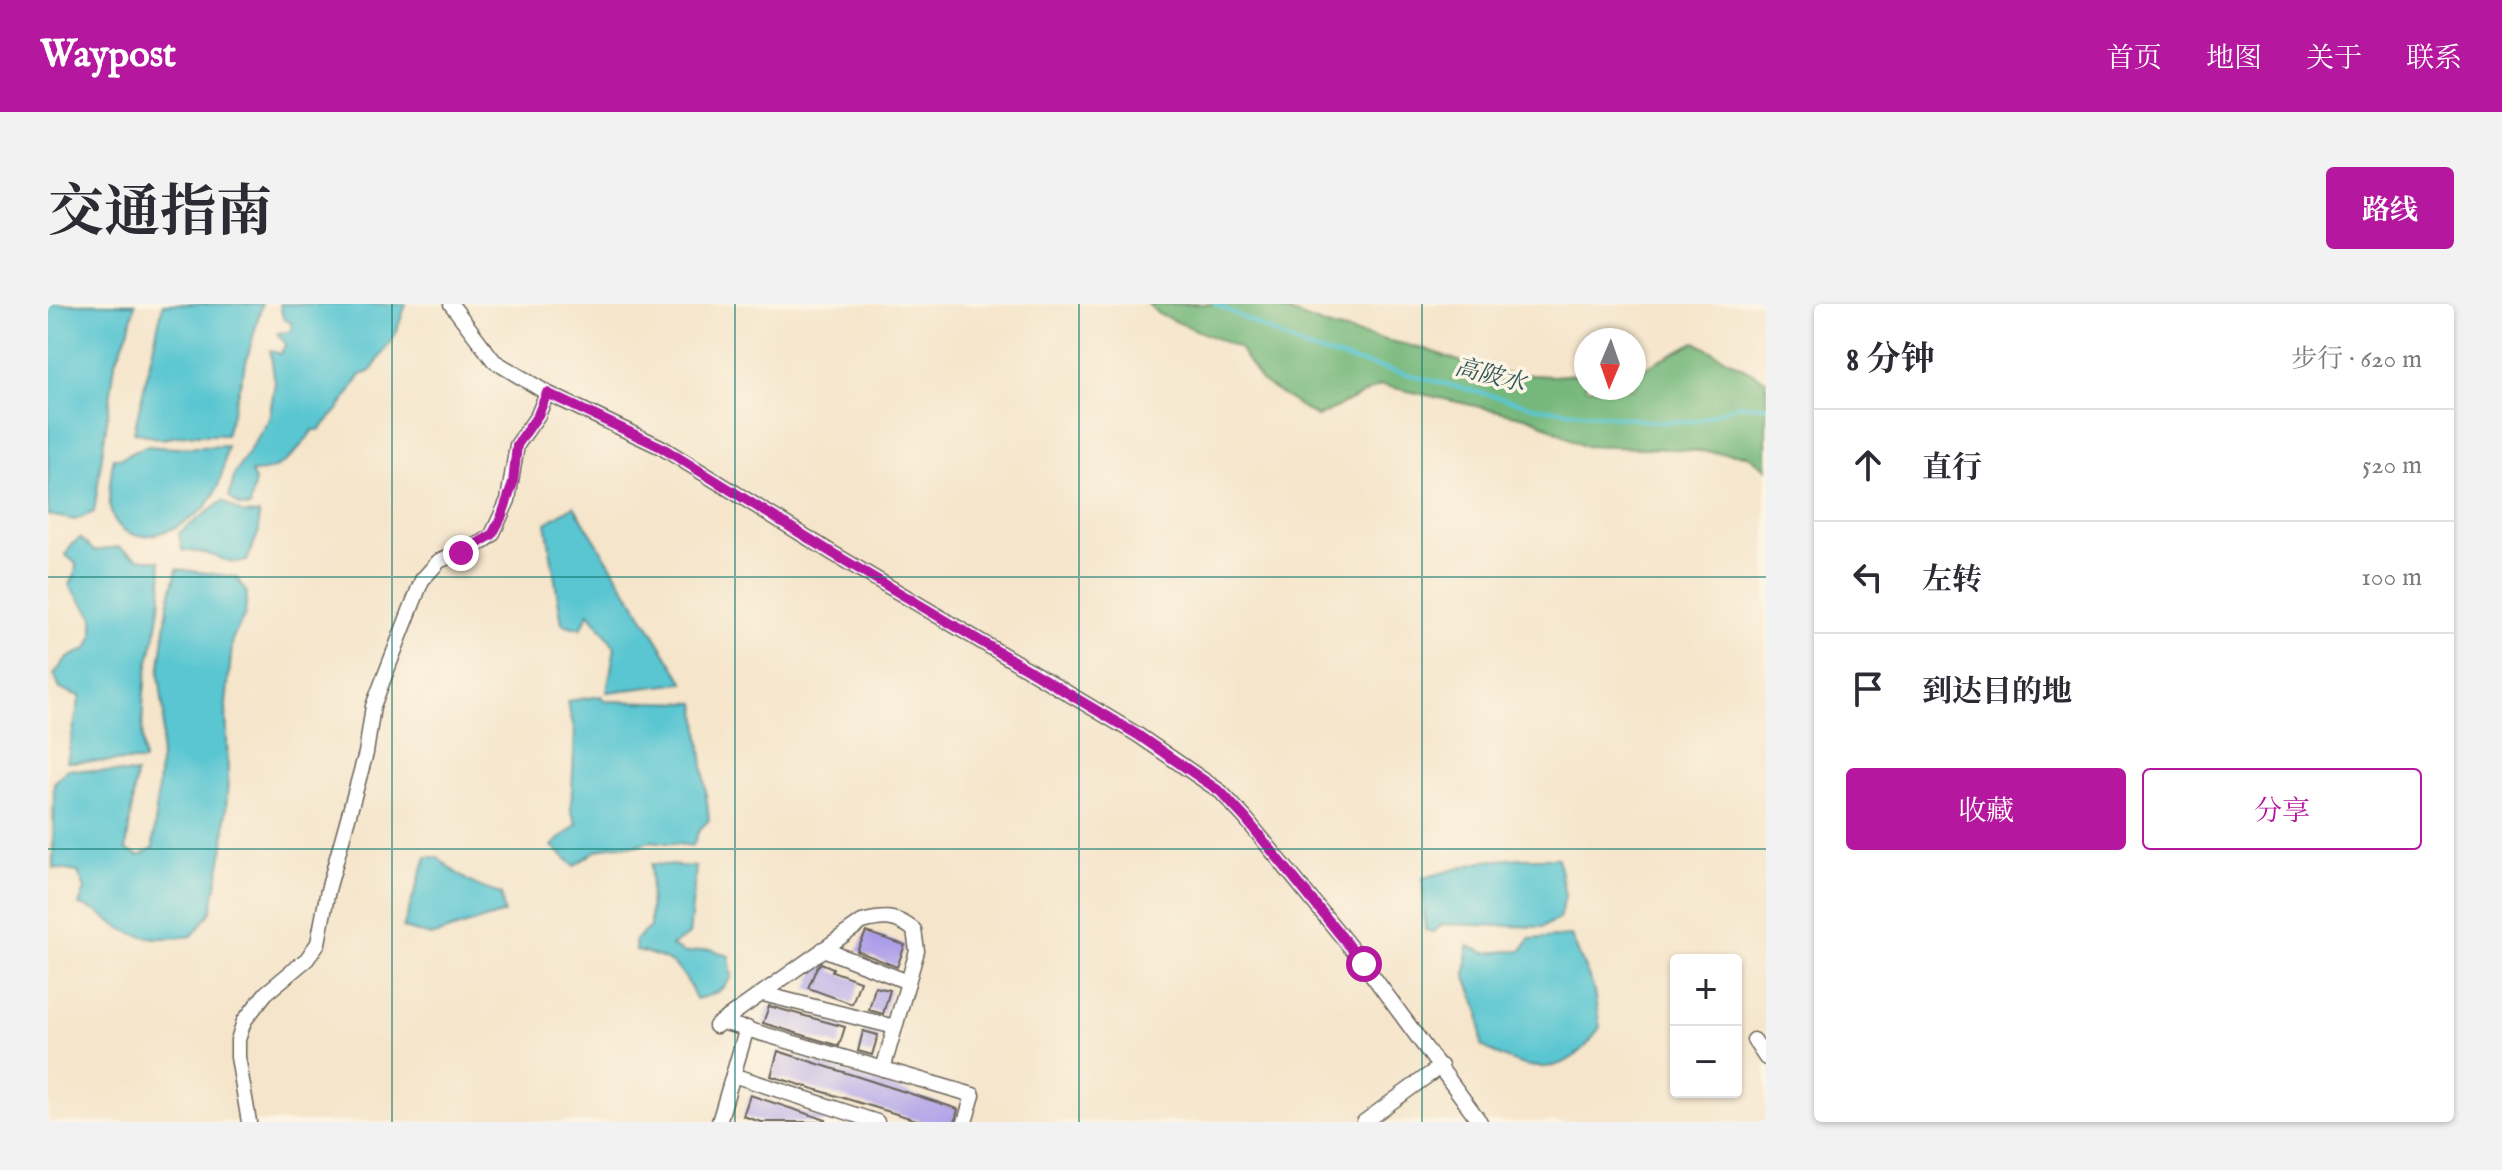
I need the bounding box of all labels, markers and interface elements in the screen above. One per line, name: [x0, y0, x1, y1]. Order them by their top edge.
text: Waypost: [40, 32, 176, 80]
text: 首页: [2106, 42, 2162, 77]
text: 地图: [2206, 42, 2262, 77]
text: 关于: [2306, 42, 2362, 77]
text: 联系: [2406, 42, 2462, 77]
button: 路线: [2326, 167, 2454, 249]
text: 交通指南: [48, 179, 272, 250]
north arrow: [1574, 328, 1646, 400]
text: 8 分钟: [1846, 339, 1935, 382]
text: 步行 · 620 m: [2291, 343, 2422, 376]
water label: 高陂水: [1451, 352, 1531, 400]
icon: ahead: [1846, 443, 1890, 487]
text: 520 m: [2362, 449, 2422, 482]
text: 直行: [1922, 450, 1982, 488]
route end: [443, 535, 479, 571]
icon: left: [1846, 555, 1890, 599]
text: 100 m: [2361, 561, 2422, 594]
text: 左转: [1922, 562, 1982, 600]
icon: arrive: [1846, 667, 1890, 711]
text: 到达目的地: [1922, 674, 2072, 712]
button: 收藏: [1846, 768, 2126, 850]
button: 分享: [2142, 768, 2422, 850]
route start: [1346, 946, 1382, 982]
map controls: [1670, 954, 1742, 1098]
button: +: [1670, 954, 1742, 1026]
button: −: [1670, 1026, 1742, 1098]

